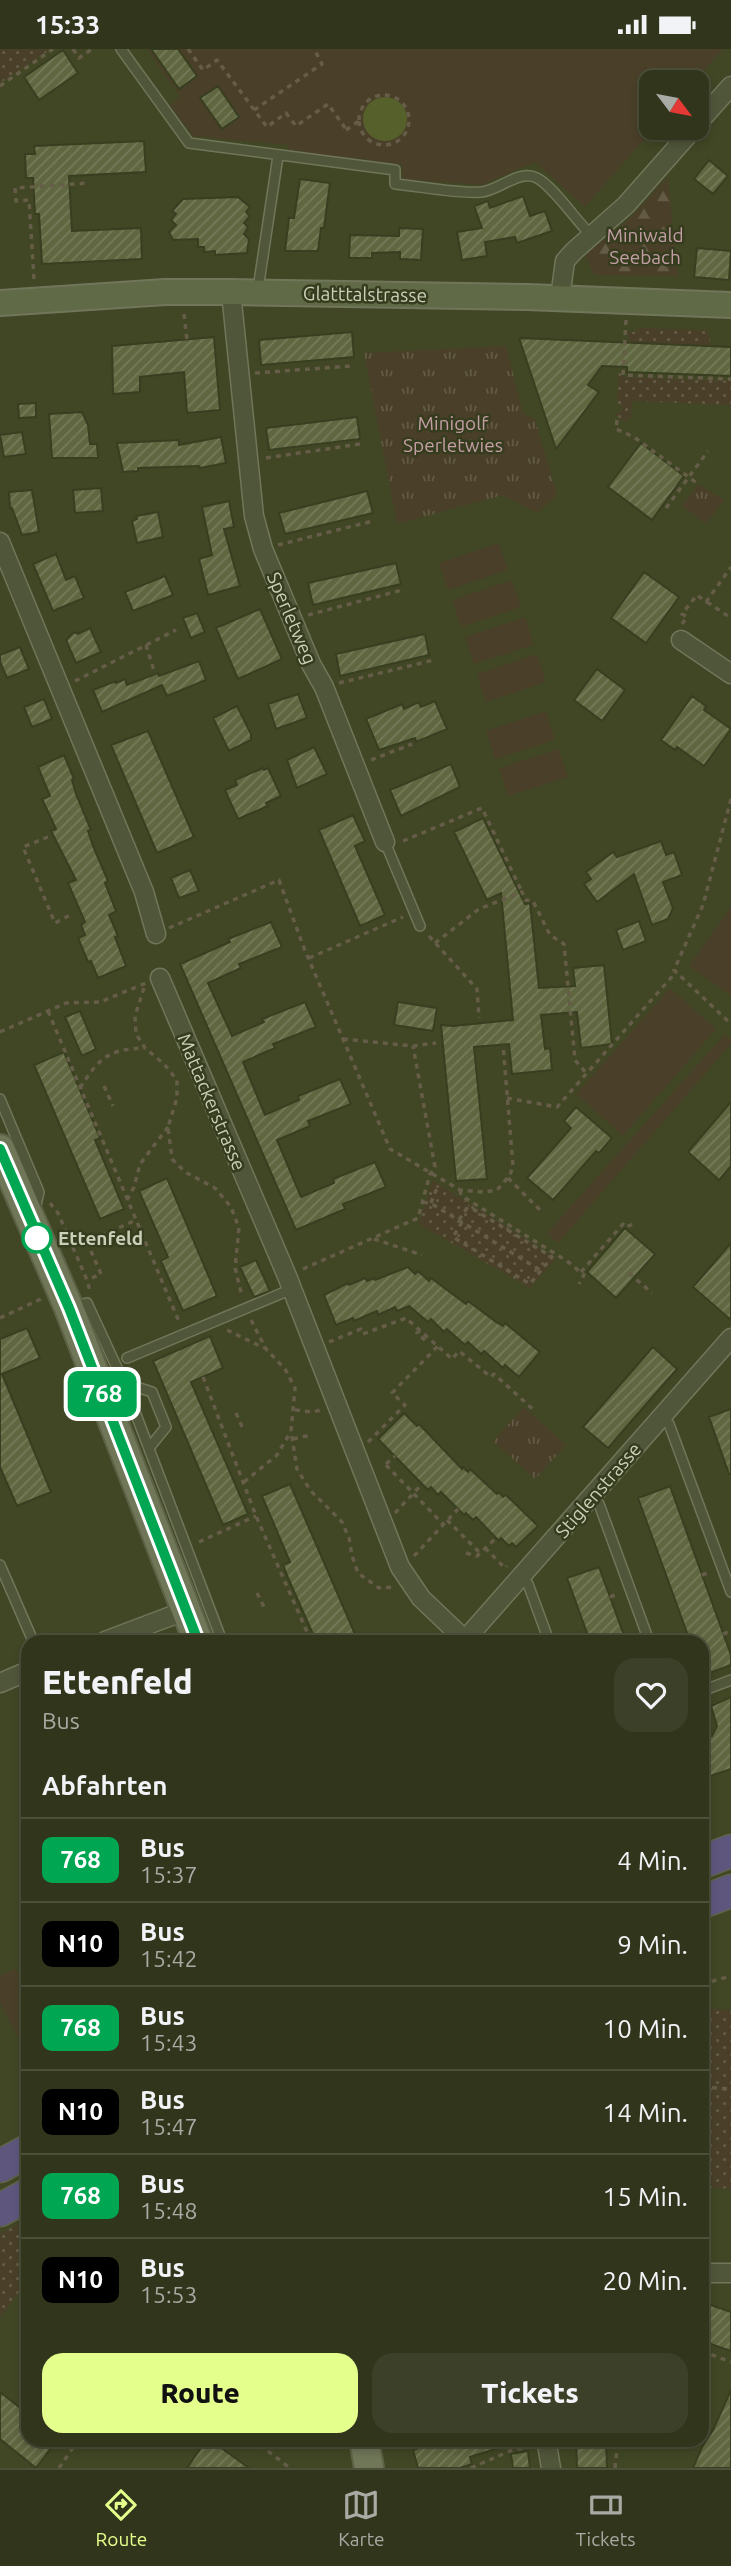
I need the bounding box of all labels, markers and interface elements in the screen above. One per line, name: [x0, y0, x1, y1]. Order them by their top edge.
text: 15:33: [35, 10, 100, 39]
north arrow: [639, 70, 709, 140]
map controls: [639, 70, 709, 140]
park label: Miniwald Seebach: [606, 224, 684, 268]
street label: Glatttalstrasse: [303, 282, 427, 306]
park label: Minigolf Sperletwies: [403, 412, 503, 456]
street label: Sperletweg: [263, 569, 321, 667]
street label: Mattackerstrasse: [173, 1030, 251, 1174]
marker: Ettenfeld: [22, 1223, 52, 1253]
place label: Ettenfeld: [58, 1227, 143, 1249]
line badge: 768: [62, 1371, 142, 1417]
text: 768: [82, 1380, 122, 1407]
street label: Stiglenstrasse: [551, 1438, 645, 1542]
button: heart: [614, 1658, 688, 1732]
text: Ettenfeld: [42, 1663, 193, 1700]
text: Bus: [42, 1708, 80, 1733]
text: Abfahrten: [42, 1771, 167, 1800]
text: Bus: [140, 1833, 185, 1862]
text: 768: [60, 1846, 101, 1873]
text: 4 Min.: [617, 1846, 688, 1875]
text: 15:37: [140, 1862, 198, 1887]
text: Bus: [140, 1917, 185, 1946]
text: N10: [58, 1930, 103, 1957]
text: 9 Min.: [617, 1930, 688, 1959]
text: 15:42: [140, 1946, 198, 1971]
text: Bus: [140, 2001, 185, 2030]
text: 768: [60, 2014, 101, 2041]
text: 10 Min.: [603, 2014, 688, 2043]
text: 15:43: [140, 2030, 198, 2055]
text: Bus: [140, 2085, 185, 2114]
text: N10: [58, 2098, 103, 2125]
text: 14 Min.: [603, 2098, 688, 2127]
text: 15:47: [140, 2114, 198, 2139]
text: Bus: [140, 2169, 185, 2198]
text: 768: [60, 2182, 101, 2209]
text: 15 Min.: [603, 2182, 688, 2211]
text: 15:48: [140, 2198, 198, 2223]
text: Bus: [140, 2253, 185, 2282]
text: N10: [58, 2266, 103, 2293]
text: 20 Min.: [603, 2266, 688, 2295]
text: 15:53: [140, 2282, 198, 2307]
button: Route: [42, 2353, 358, 2433]
button: Tickets: [372, 2353, 688, 2433]
tab: Route: [95, 2486, 147, 2550]
tab: Karte: [338, 2486, 385, 2550]
tab: Tickets: [576, 2486, 636, 2550]

